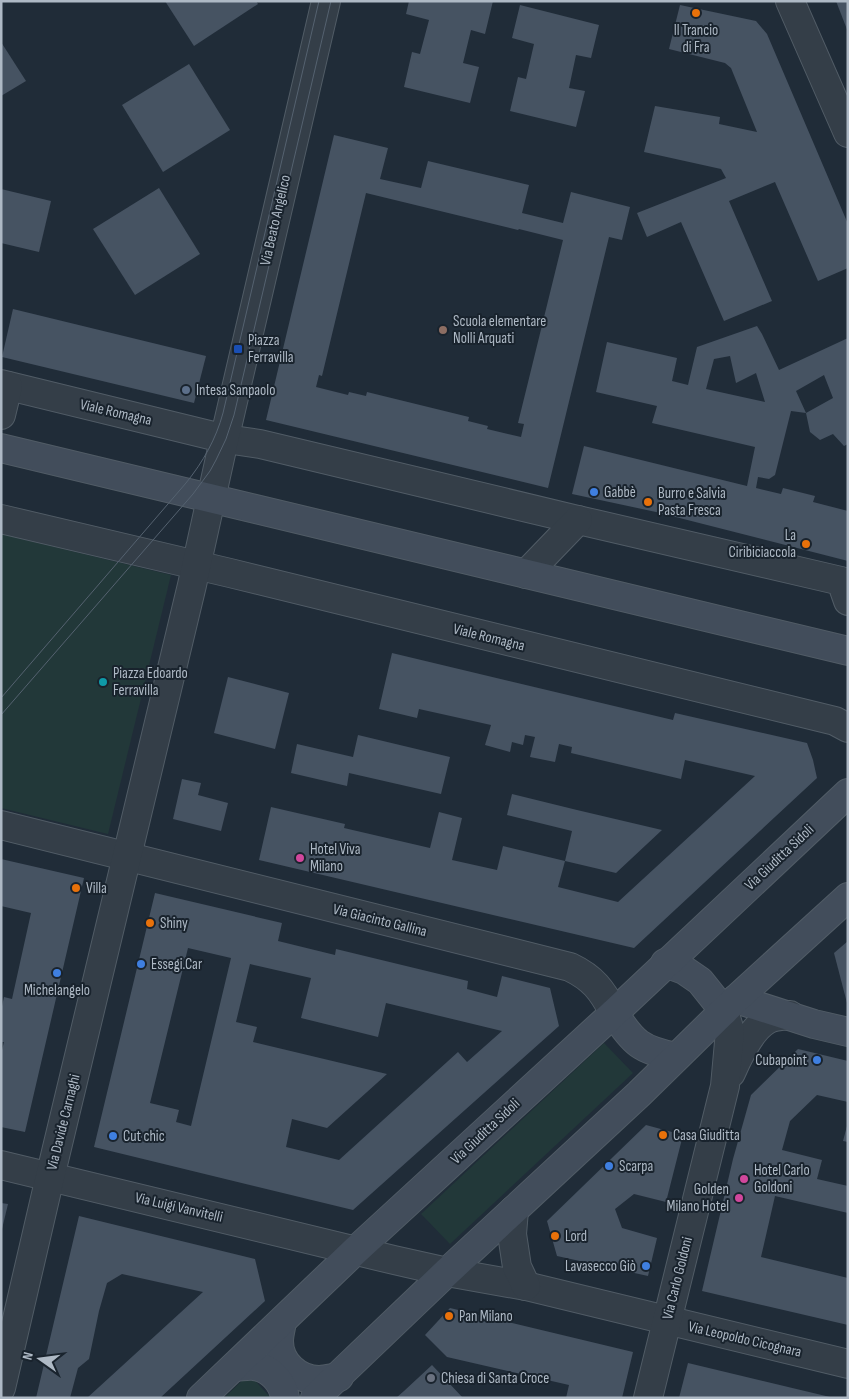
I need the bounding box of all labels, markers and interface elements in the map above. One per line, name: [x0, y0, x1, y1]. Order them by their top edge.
marker: Il Trancio di Fra: [690, 7, 702, 19]
place label: Il Trancio di Fra: [674, 21, 718, 57]
street label: Via Beato Angelico: [256, 173, 295, 267]
place label: Scuola elementare Nolli Arquati: [453, 312, 546, 348]
marker: Scuola elementare Nolli Arquati: [437, 324, 449, 336]
place label: Piazza Ferravilla: [248, 331, 294, 367]
marker: Piazza Ferravilla: [232, 343, 244, 355]
place label: Intesa Sanpaolo: [196, 381, 275, 400]
marker: Intesa Sanpaolo: [180, 384, 192, 396]
street label: Viale Romagna: [78, 395, 154, 430]
place label: Gabbè: [604, 483, 636, 502]
place label: Burro e Salvia Pasta Fresca: [658, 484, 726, 520]
marker: Gabbè: [588, 486, 600, 498]
marker: Burro e Salvia Pasta Fresca: [642, 496, 654, 508]
place label: La Ciribiciaccola: [729, 526, 796, 562]
marker: La Ciribiciaccola: [800, 538, 812, 550]
street label: Viale Romagna: [451, 619, 527, 656]
place label: Piazza Edoardo Ferravilla: [113, 664, 188, 700]
marker: Piazza Edoardo Ferravilla: [97, 676, 109, 688]
street label: Via Giuditta Sidoli: [741, 820, 818, 894]
place label: Hotel Viva Milano: [310, 840, 361, 876]
marker: Hotel Viva Milano: [294, 852, 306, 864]
place label: Villa: [86, 879, 107, 898]
marker: Villa: [70, 882, 82, 894]
street label: Via Giacinto Gallina: [331, 900, 429, 941]
place label: Shiny: [160, 914, 188, 933]
marker: Shiny: [144, 917, 156, 929]
place label: Essegi.Car: [151, 955, 203, 974]
marker: Essegi.Car: [135, 958, 147, 970]
marker: Michelangelo: [51, 967, 63, 979]
place label: Michelangelo: [24, 981, 90, 1000]
place label: Cubapoint: [755, 1051, 807, 1070]
marker: Cubapoint: [811, 1054, 823, 1066]
street label: Via Davide Carnaghi: [42, 1072, 85, 1172]
street label: Via Giuditta Sidoli: [447, 1094, 524, 1168]
place label: Casa Giuditta: [673, 1126, 740, 1145]
place label: Cut chic: [123, 1127, 165, 1146]
marker: Casa Giuditta: [657, 1129, 669, 1141]
marker: Cut chic: [107, 1130, 119, 1142]
place label: Scarpa: [619, 1157, 654, 1176]
marker: Scarpa: [603, 1160, 615, 1172]
place label: Hotel Carlo Goldoni: [754, 1161, 810, 1197]
marker: Hotel Carlo Goldoni: [738, 1173, 750, 1185]
place label: Golden Milano Hotel: [667, 1180, 729, 1216]
street label: Via Luigi Vanvitelli: [133, 1188, 225, 1227]
marker: Golden Milano Hotel: [733, 1192, 745, 1204]
place label: Lord: [565, 1227, 587, 1246]
marker: Lord: [549, 1230, 561, 1242]
street label: Via Carlo Goldoni: [658, 1235, 697, 1321]
place label: Lavasecco Giò: [565, 1257, 636, 1276]
marker: Lavasecco Giò: [640, 1260, 652, 1272]
place label: Pan Milano: [459, 1307, 513, 1326]
marker: Pan Milano: [443, 1310, 455, 1322]
street label: Via Leopoldo Cicognara: [686, 1317, 804, 1362]
north arrow: [15, 1334, 65, 1384]
text: N: [19, 1350, 37, 1362]
place label: Chiesa di Santa Croce: [441, 1369, 549, 1388]
marker: Chiesa di Santa Croce: [425, 1372, 437, 1384]

